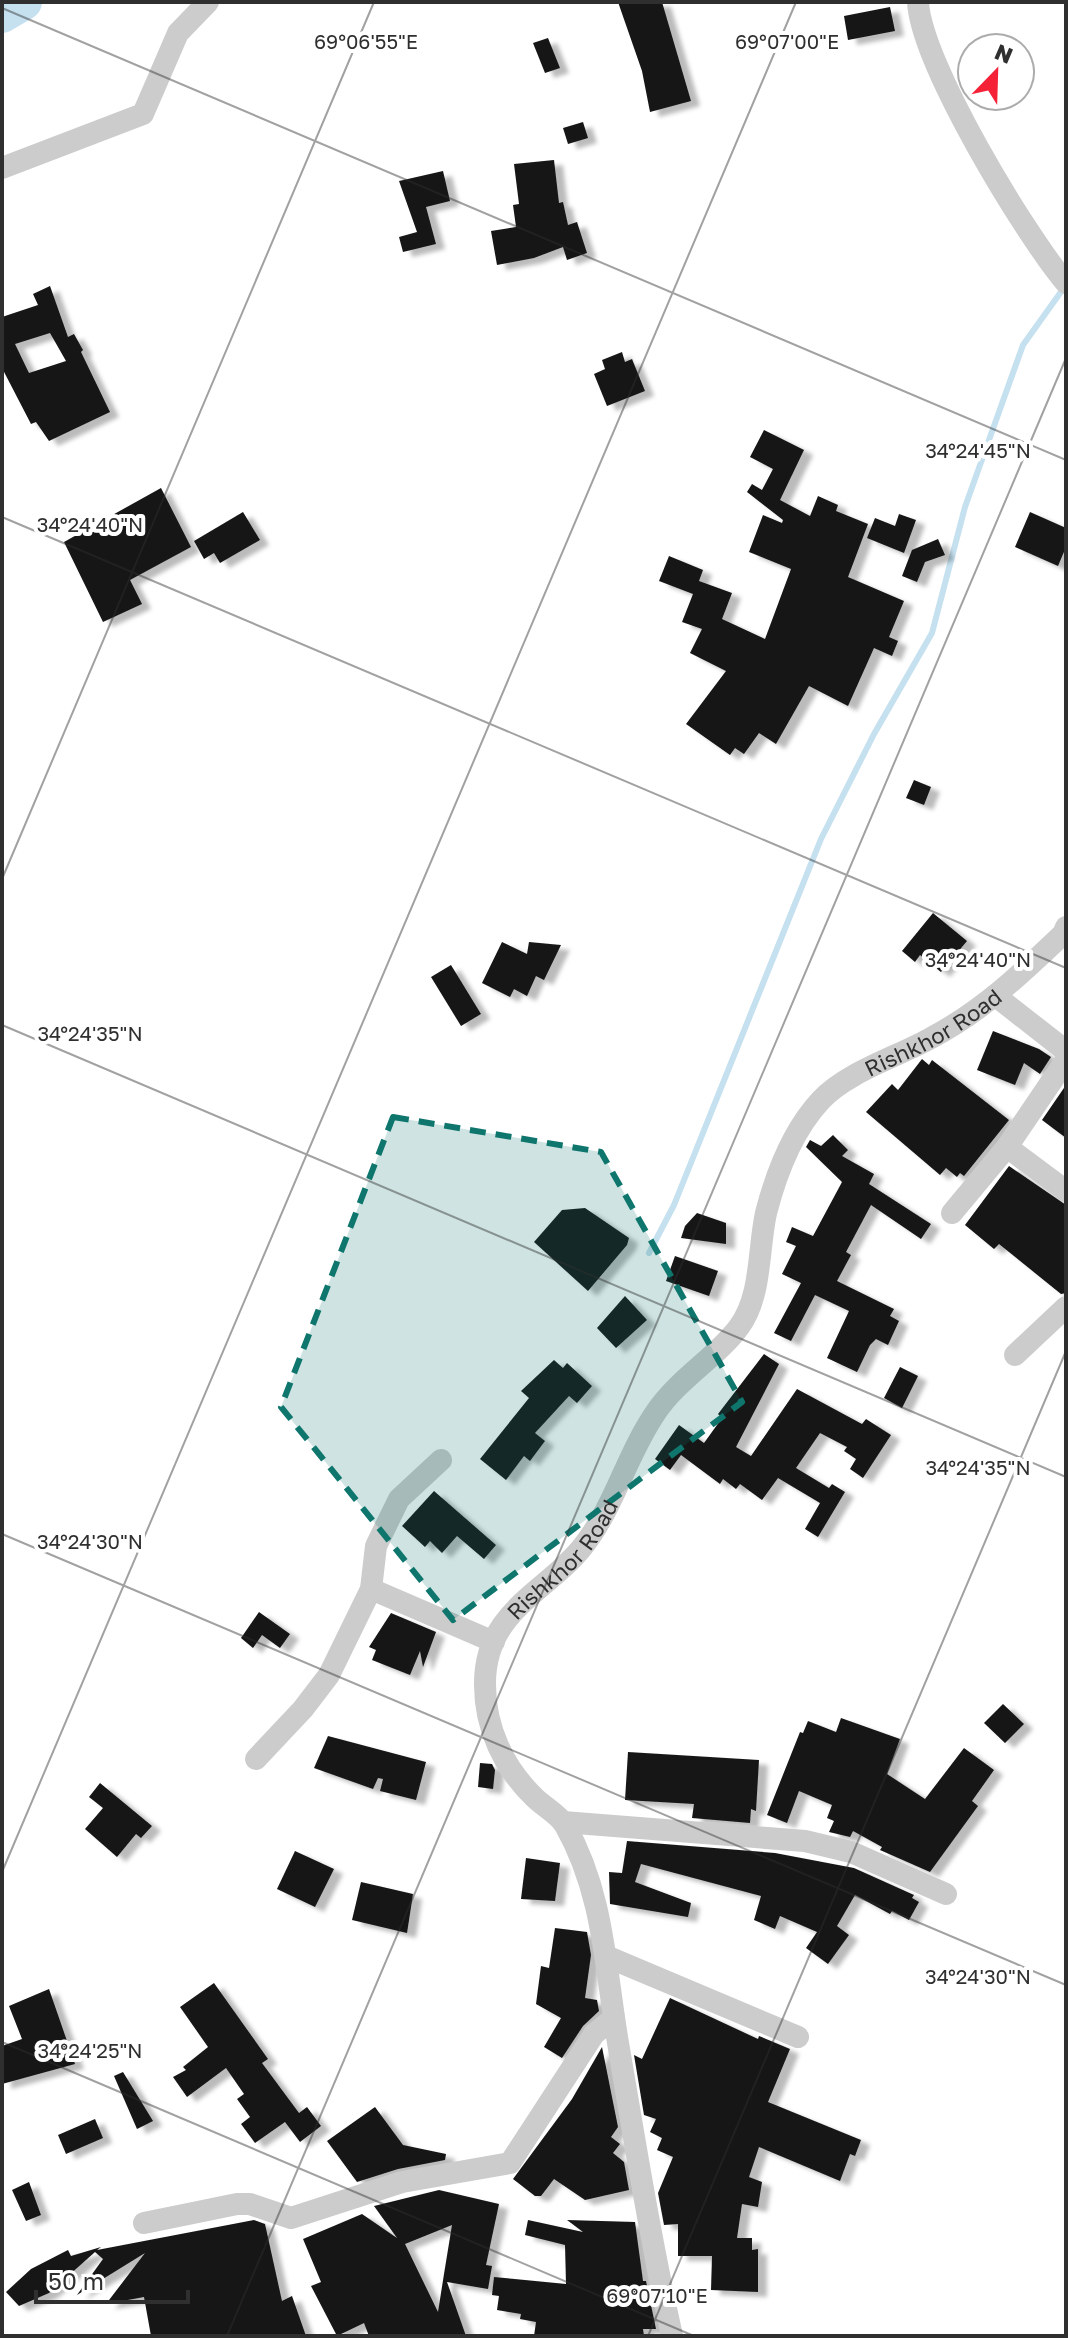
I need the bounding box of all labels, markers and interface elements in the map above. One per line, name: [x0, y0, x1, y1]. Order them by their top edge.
text: 69°06'55"E: [314, 29, 418, 53]
text: 69°07'00"E: [735, 29, 839, 53]
north arrow: [956, 32, 1036, 112]
text: N: [991, 37, 1017, 69]
text: 34°24'45"N: [925, 438, 1031, 462]
text: 34°24'40"N: [37, 512, 143, 536]
text: 34°24'40"N: [925, 947, 1031, 971]
street label: Rishkhor Road: [860, 982, 1006, 1081]
text: 34°24'35"N: [37, 1021, 143, 1045]
text: 34°24'35"N: [925, 1455, 1031, 1479]
street label: Rishkhor Road: [501, 1495, 623, 1624]
text: 34°24'30"N: [37, 1529, 143, 1553]
text: 34°24'30"N: [925, 1964, 1031, 1988]
text: 34°24'25"N: [37, 2038, 143, 2062]
scale bar: [36, 2254, 188, 2304]
text: 50 m: [48, 2266, 104, 2295]
text: 69°07'10"E: [606, 2283, 708, 2307]

